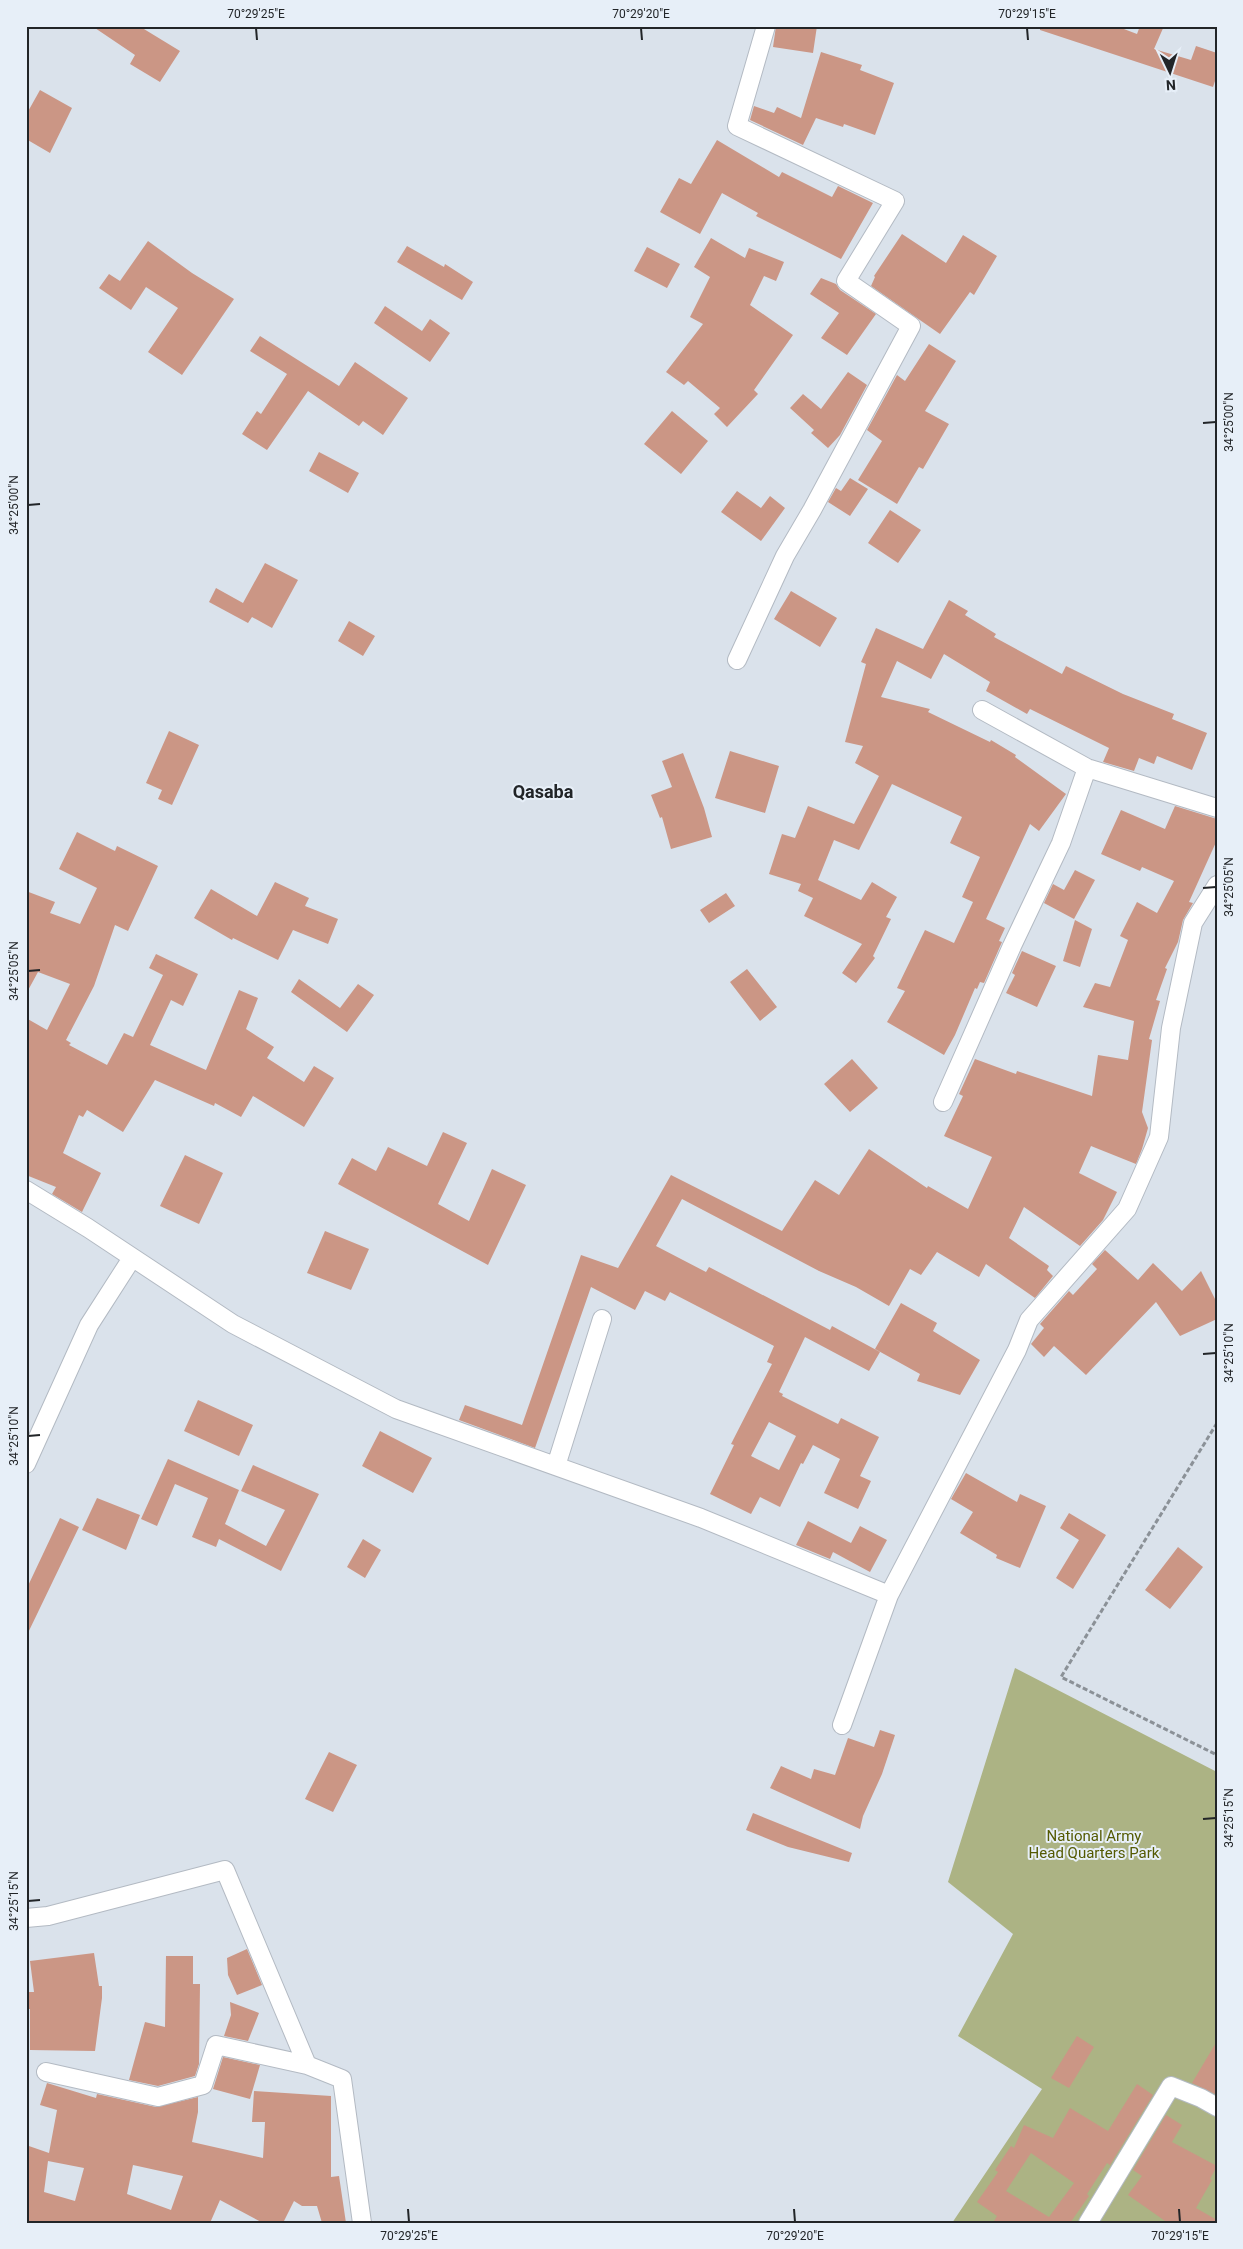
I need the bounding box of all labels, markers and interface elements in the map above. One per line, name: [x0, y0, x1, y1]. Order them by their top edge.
text: 70°29'25"E: [227, 7, 285, 21]
text: 70°29'20"E: [612, 7, 670, 21]
text: 70°29'15"E: [998, 7, 1056, 21]
north arrow: [1146, 48, 1196, 98]
text: N: [1165, 77, 1176, 93]
text: 34°25'00"N: [1222, 392, 1236, 452]
text: 34°25'00"N: [7, 475, 21, 535]
district label: Qasaba: [513, 781, 574, 802]
text: 34°25'05"N: [1222, 857, 1236, 917]
text: 34°25'05"N: [7, 941, 21, 1001]
text: 34°25'10"N: [1222, 1323, 1236, 1383]
text: 34°25'10"N: [7, 1406, 21, 1466]
text: 34°25'15"N: [1222, 1788, 1236, 1848]
park label: National Army Head Quarters Park: [1029, 1827, 1160, 1862]
text: 34°25'15"N: [7, 1871, 21, 1931]
text: 70°29'25"E: [380, 2229, 438, 2243]
text: 70°29'20"E: [766, 2229, 824, 2243]
text: 70°29'15"E: [1151, 2229, 1209, 2243]

